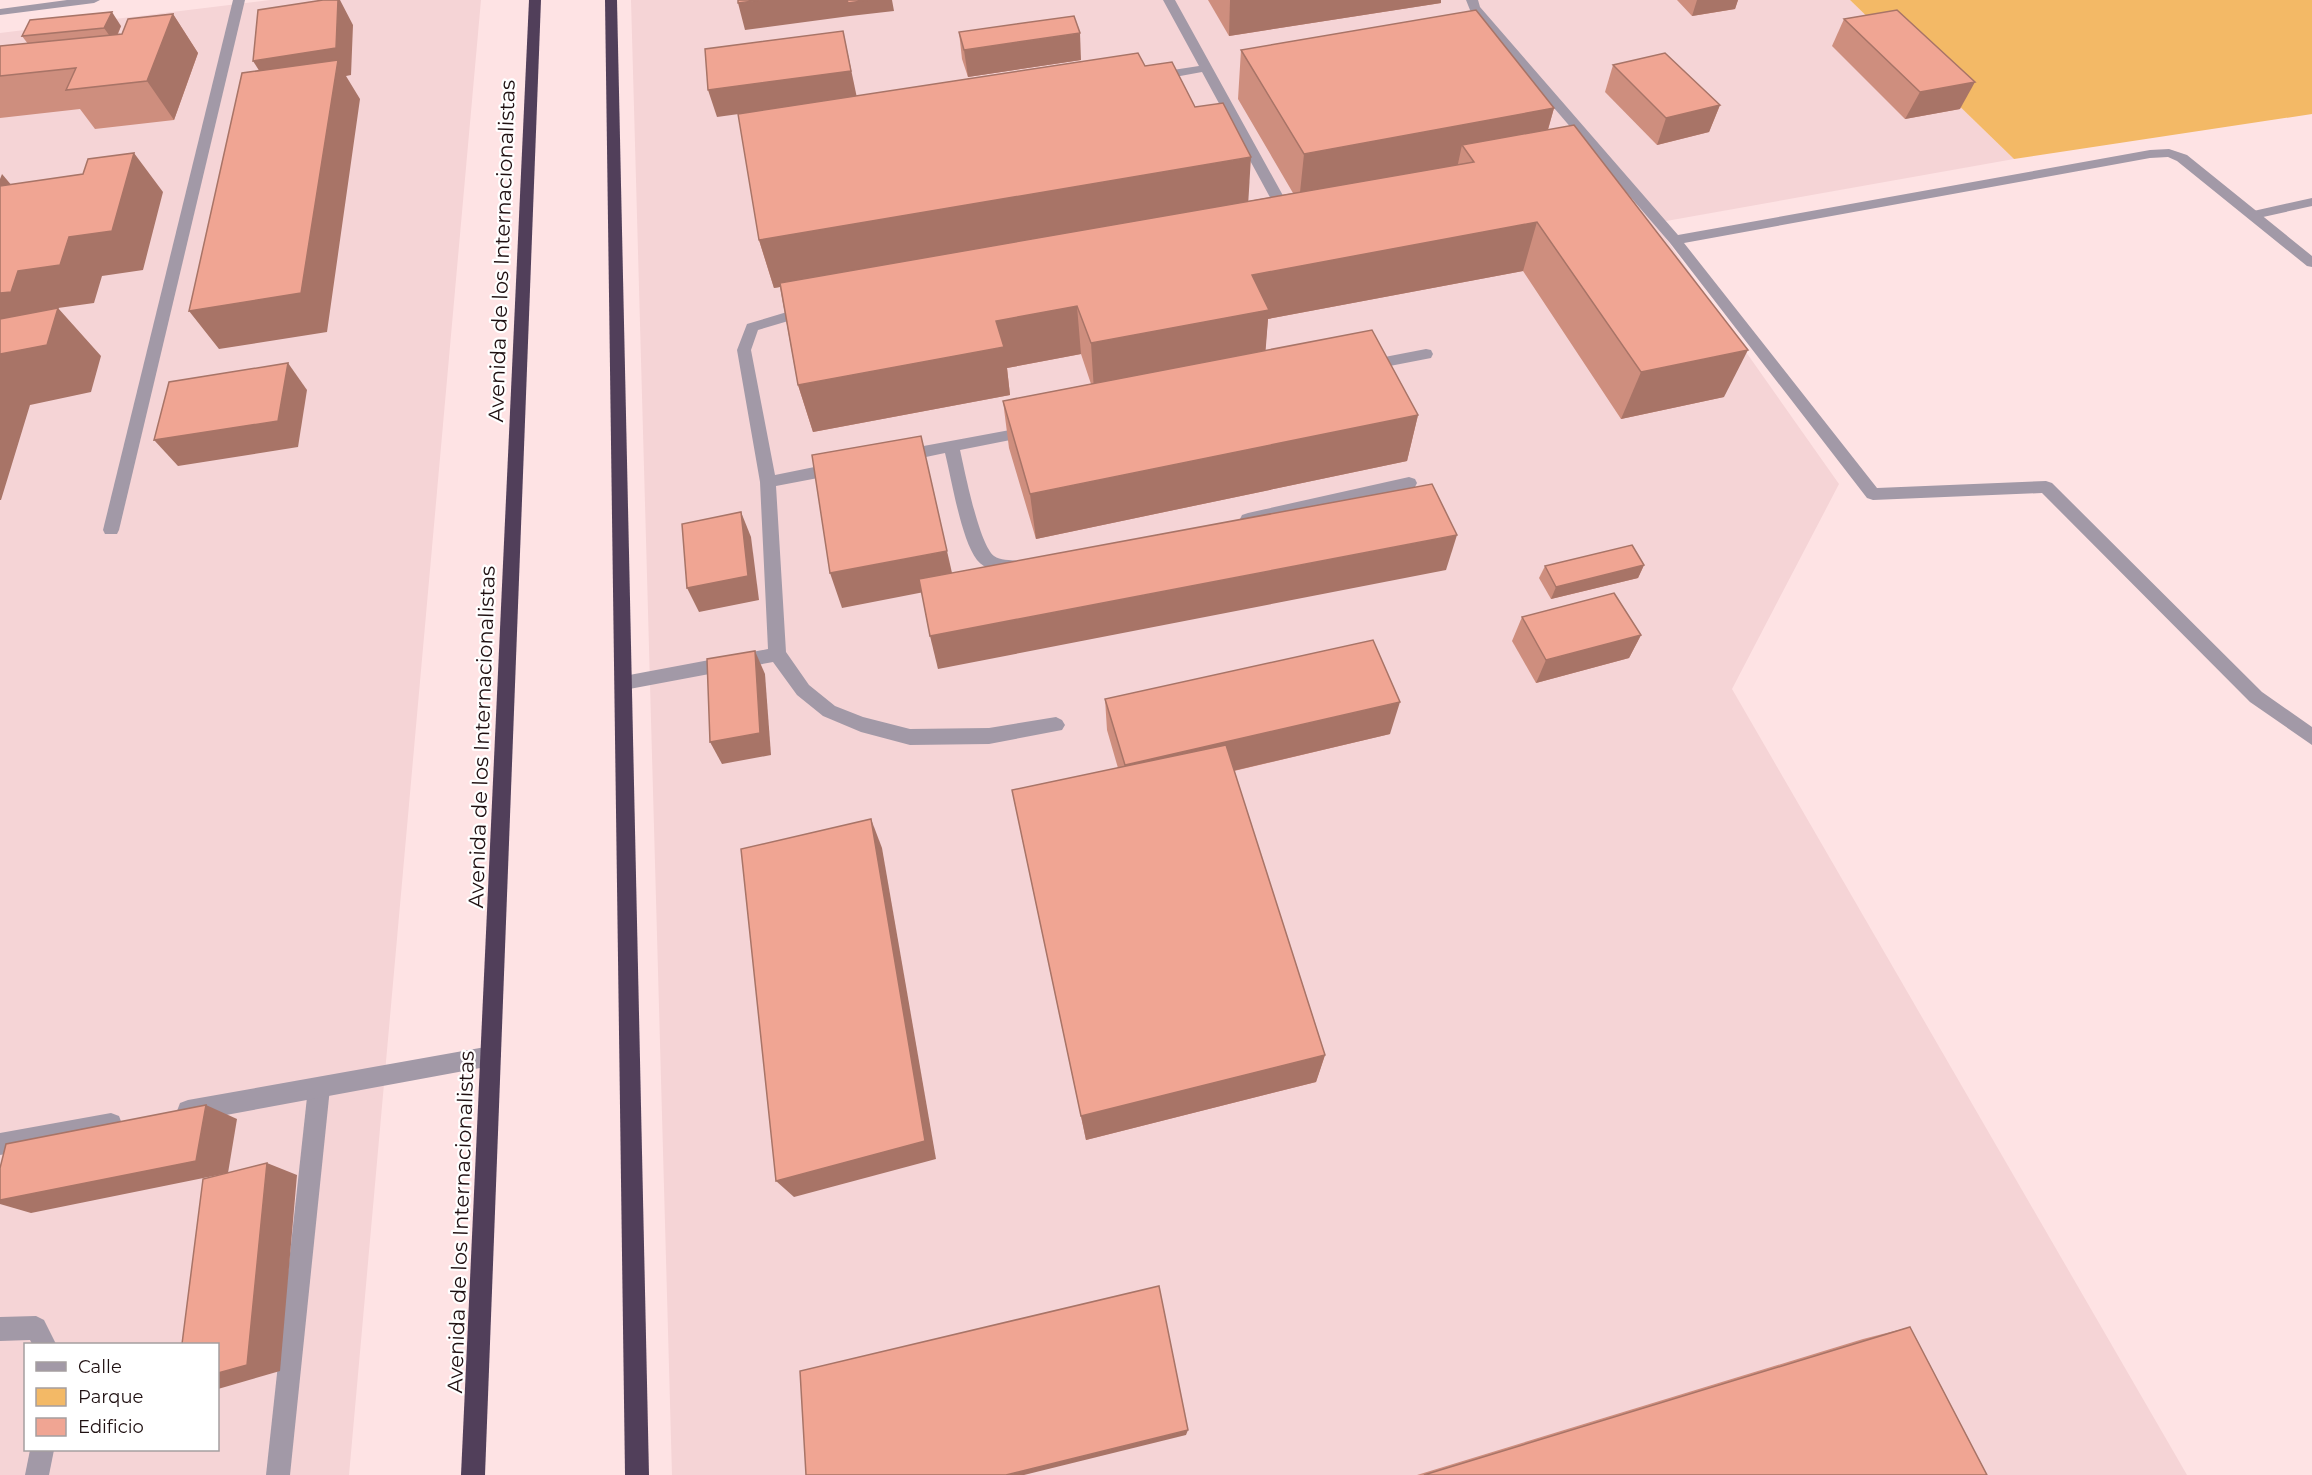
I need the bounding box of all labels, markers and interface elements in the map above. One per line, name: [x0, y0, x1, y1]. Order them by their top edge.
street label: Avenida de los Internacionalistas: [483, 79, 520, 423]
street label: Avenida de los Internacionalistas: [463, 565, 500, 909]
street label: Avenida de los Internacionalistas: [442, 1050, 479, 1394]
legend: [24, 1343, 219, 1451]
text: Calle: [78, 1356, 122, 1378]
text: Parque: [78, 1386, 144, 1408]
text: Edificio: [78, 1416, 144, 1438]

